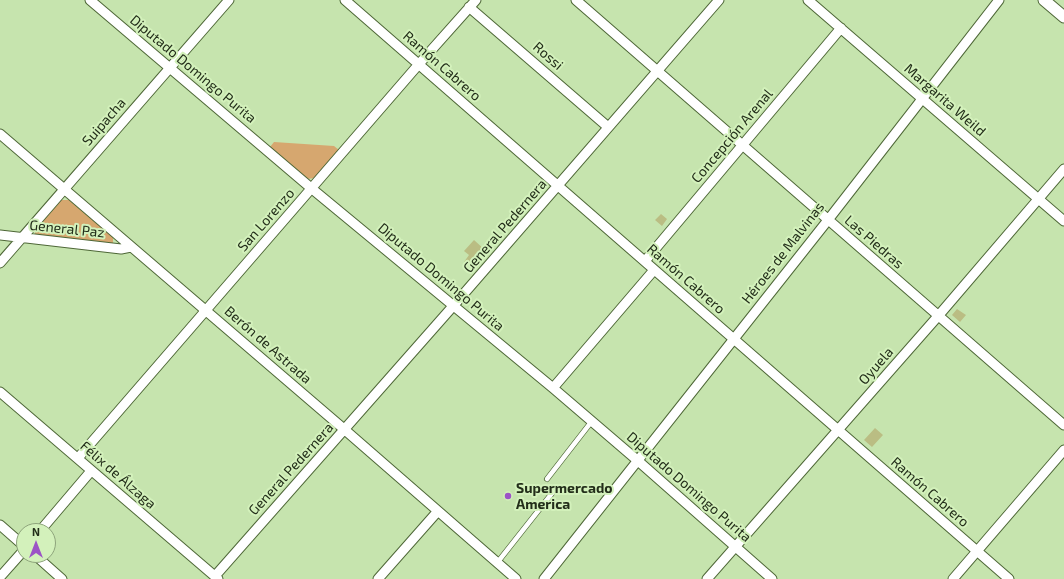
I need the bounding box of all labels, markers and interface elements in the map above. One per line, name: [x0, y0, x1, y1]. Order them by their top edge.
street label: Diputado Domingo Purita: [127, 11, 259, 127]
street label: Ramón Cabrero: [400, 28, 484, 104]
street label: Rossi: [530, 38, 566, 74]
street label: Margarita Weild: [901, 60, 989, 140]
street label: Concepción Arenal: [688, 86, 776, 186]
street label: Suipacha: [79, 95, 129, 149]
street label: General Pedernera: [460, 176, 550, 276]
street label: San Lorenzo: [234, 185, 298, 255]
street label: Héroes de Malvinas: [738, 199, 828, 307]
street label: Las Piedras: [841, 212, 907, 272]
street label: General Paz: [29, 217, 105, 241]
street label: Diputado Domingo Purita: [375, 219, 507, 335]
street label: Ramón Cabrero: [644, 241, 728, 317]
street label: Berón de Astrada: [221, 303, 315, 387]
street label: Oyuela: [855, 344, 897, 388]
street label: General Pedernera: [245, 419, 337, 519]
street label: Diputado Domingo Purita: [623, 428, 755, 546]
street label: Félix de Álzaga: [77, 438, 159, 512]
street label: Ramón Cabrero: [888, 454, 972, 530]
place label: Supermercado America: [516, 480, 613, 512]
marker: Supermercado America: [503, 491, 513, 501]
north arrow: [16, 523, 56, 563]
text: N: [32, 525, 40, 538]

